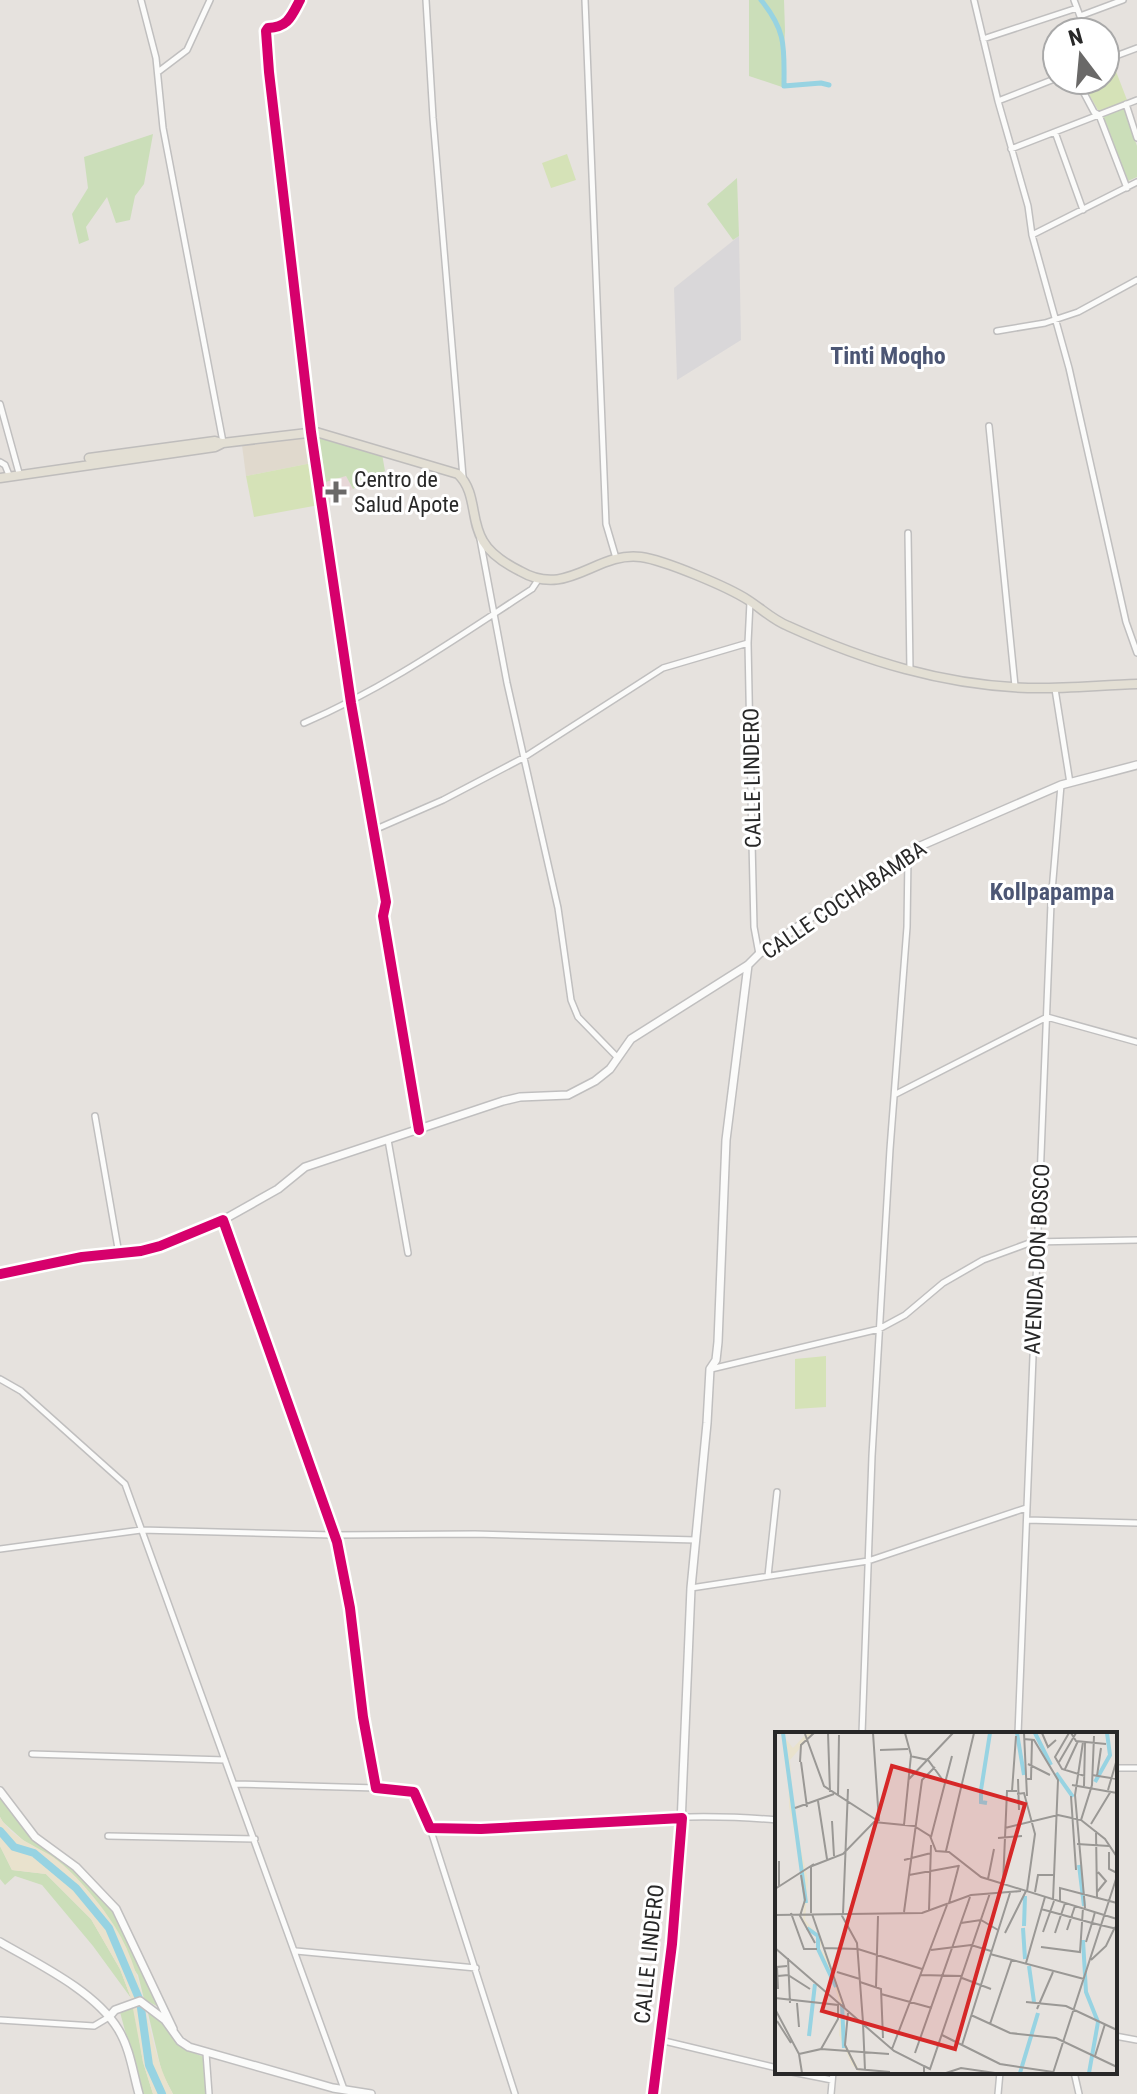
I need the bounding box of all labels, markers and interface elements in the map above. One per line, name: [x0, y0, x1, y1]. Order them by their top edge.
north arrow: [1041, 16, 1121, 96]
text: N: [1066, 23, 1086, 51]
district label: Tinti Moqho: [830, 342, 946, 370]
place label: Centro de Salud Apote: [354, 467, 459, 517]
marker: Centro de Salud Apote: [325, 481, 347, 503]
street label: CALLE LINDERO: [738, 708, 766, 848]
street label: CALLE COCHABAMBA: [757, 836, 931, 964]
district label: Kollpapampa: [990, 878, 1114, 906]
street label: AVENIDA DON BOSCO: [1020, 1163, 1054, 1355]
inset map: [775, 1732, 1117, 2074]
street label: CALLE LINDERO: [629, 1883, 669, 2025]

